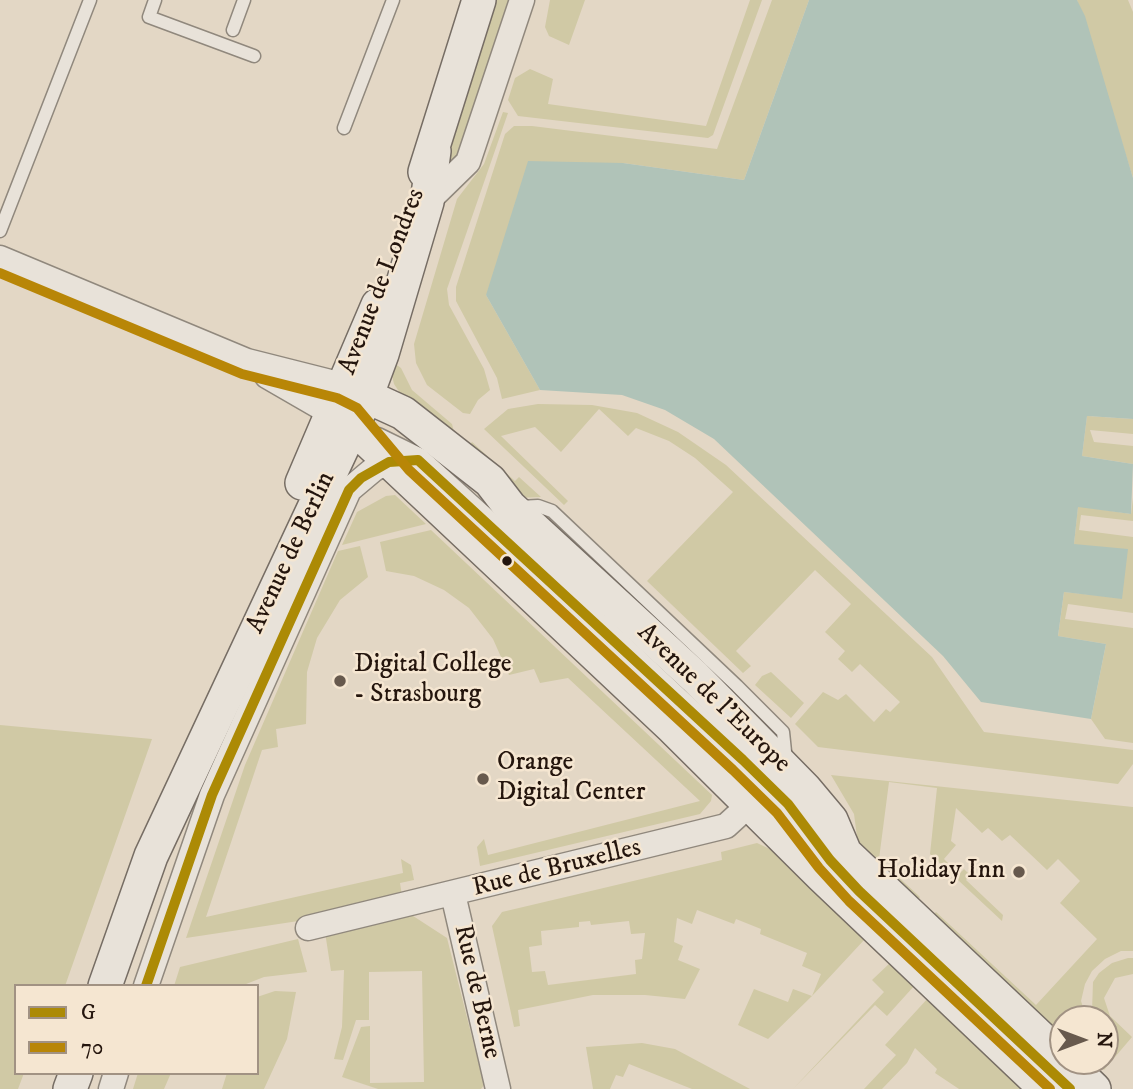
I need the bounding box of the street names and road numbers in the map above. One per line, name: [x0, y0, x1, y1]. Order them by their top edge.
street label: Avenue de Londres: [333, 185, 433, 379]
street label: Avenue de Berlin: [241, 467, 343, 639]
street label: Avenue de l'Europe: [630, 618, 796, 780]
street label: Rue de Bruxelles: [470, 833, 644, 905]
street label: Rue de Berne: [445, 922, 507, 1062]

